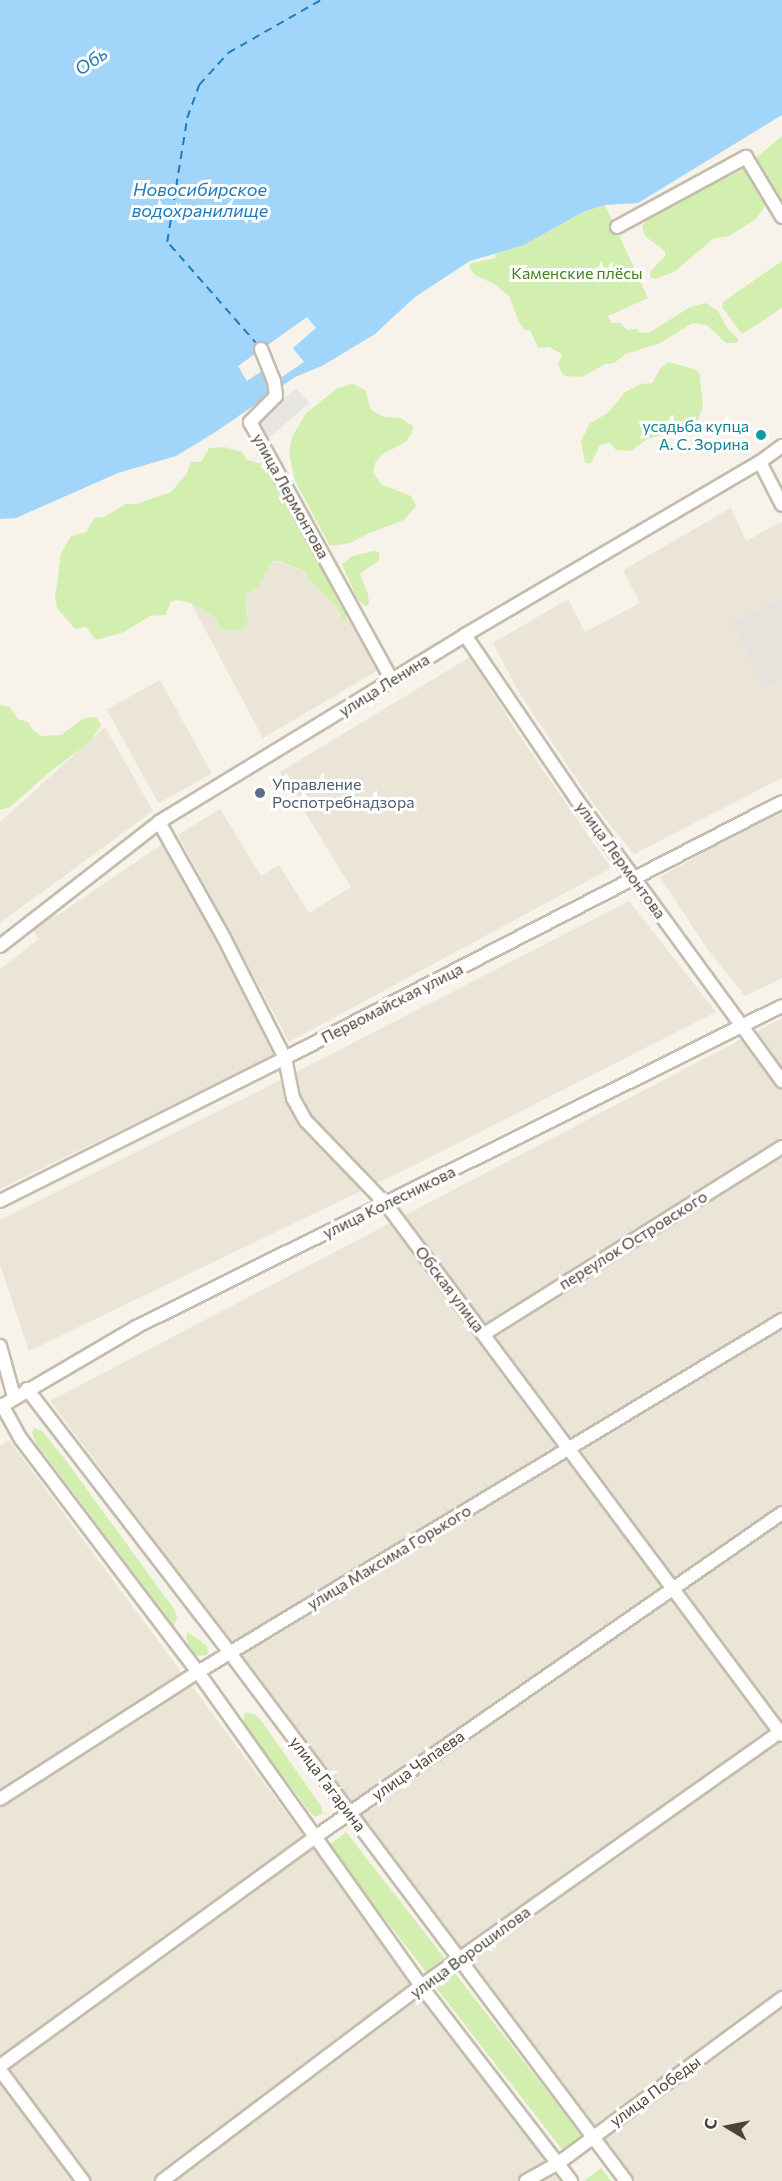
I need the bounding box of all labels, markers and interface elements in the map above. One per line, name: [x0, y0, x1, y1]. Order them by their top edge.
water label: Обь: [71, 42, 111, 80]
water label: Новосибирское водохранилище: [132, 179, 268, 222]
park label: Каменские плёсы: [511, 263, 643, 283]
place label: усадьба купца А. С. Зорина: [643, 416, 749, 454]
marker: усадьба купца А. С. Зорина: [754, 428, 768, 442]
street label: улица Лермонтова: [249, 430, 333, 562]
street label: улица Ленина: [335, 650, 433, 720]
place label: Управление Роспотребнадзора: [272, 774, 415, 812]
marker: Управление Роспотребнадзора: [253, 786, 267, 800]
street label: улица Лермонтова: [572, 798, 670, 922]
street label: Первомайская улица: [318, 959, 466, 1047]
street label: улица Колесникова: [320, 1162, 458, 1242]
street label: переулок Островского: [555, 1186, 711, 1294]
street label: Обская улица: [411, 1242, 489, 1336]
street label: улица Максима Горького: [304, 1500, 474, 1614]
street label: улица Чапаева: [368, 1726, 468, 1804]
street label: улица Гагарина: [286, 1733, 370, 1835]
street label: улица Ворошилова: [406, 1902, 534, 2002]
street label: улица Победы: [606, 2052, 704, 2130]
north arrow: [698, 2097, 758, 2157]
text: С: [699, 2117, 720, 2131]

